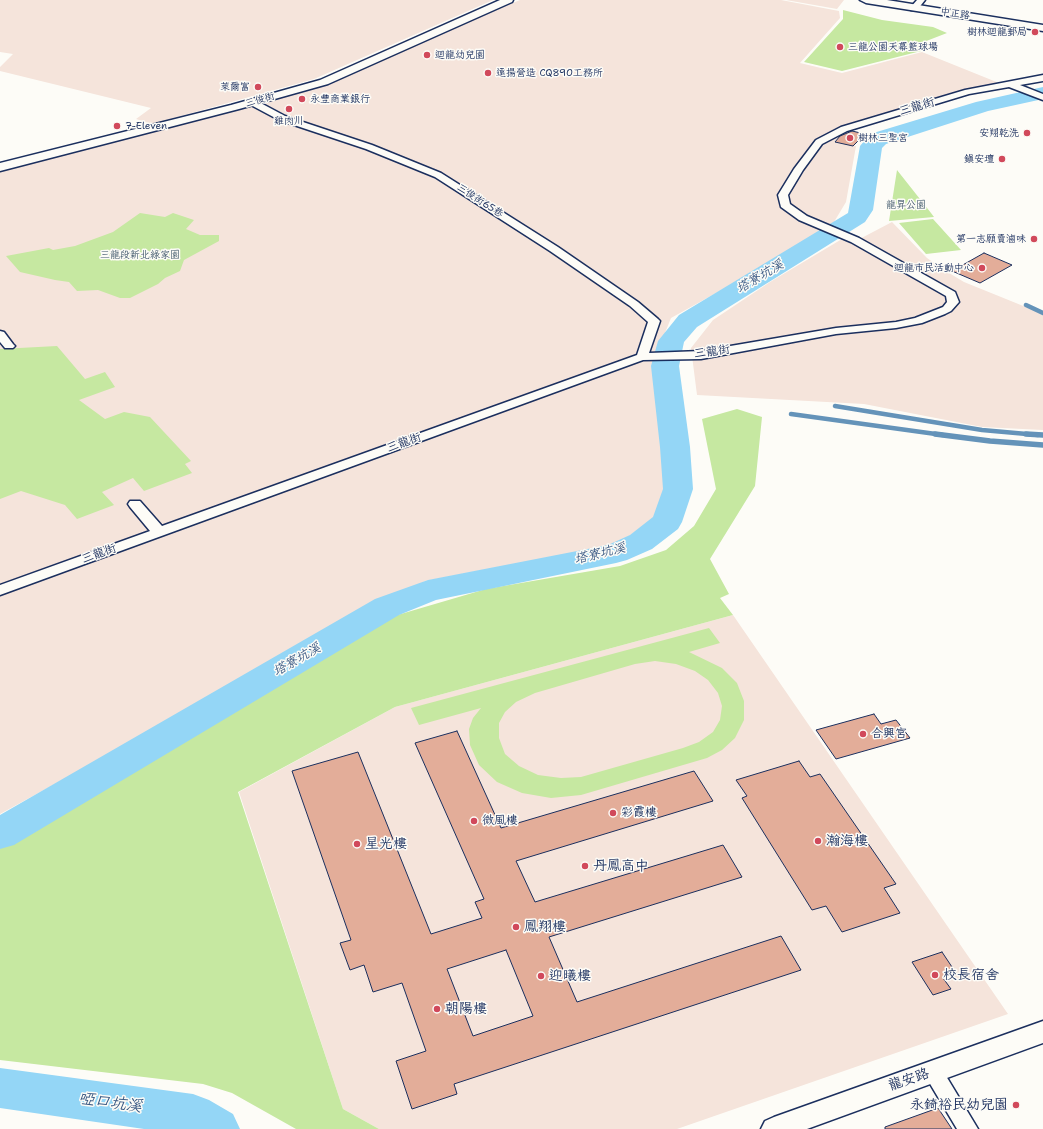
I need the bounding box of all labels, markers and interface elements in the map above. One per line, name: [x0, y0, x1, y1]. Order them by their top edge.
street label: 中正路: [939, 6, 971, 22]
place label: 樹林迴龍郵局: [967, 26, 1027, 38]
marker: 樹林迴龍郵局: [1030, 27, 1040, 37]
place label: 三龍公園天幕籃球場: [848, 41, 938, 53]
marker: 三龍公園天幕籃球場: [835, 42, 845, 52]
place label: 迴龍幼兒園: [435, 49, 485, 61]
marker: 迴龍幼兒園: [422, 50, 432, 60]
place label: 遠揚營造 CQ890工務所: [496, 67, 603, 79]
marker: 遠揚營造 CQ890工務所: [483, 68, 493, 78]
place label: 萊爾富: [220, 81, 250, 93]
marker: 萊爾富: [253, 82, 263, 92]
street label: 三俊街: [244, 90, 276, 110]
place label: 永豐商業銀行: [310, 93, 370, 105]
marker: 永豐商業銀行: [297, 94, 307, 104]
street label: 三龍街: [898, 95, 936, 119]
marker: 雞肉川: [284, 104, 294, 114]
place label: 雞肉川: [274, 115, 304, 127]
place label: 7-Eleven: [125, 120, 167, 132]
marker: 7-Eleven: [112, 121, 122, 131]
place label: 安翔乾洗: [979, 127, 1019, 139]
marker: 安翔乾洗: [1022, 128, 1032, 138]
place label: 樹林三聖宮: [858, 132, 908, 144]
marker: 樹林三聖宮: [845, 133, 855, 143]
place label: 鎮安壇: [964, 153, 994, 165]
marker: 鎮安壇: [997, 154, 1007, 164]
street label: 三俊街65巷: [455, 182, 505, 220]
park label: 龍昇公園: [886, 199, 926, 211]
place label: 第一志願賣滷味: [956, 233, 1026, 245]
marker: 第一志願賣滷味: [1029, 234, 1039, 244]
park label: 三龍段新北綠家園: [100, 249, 180, 261]
water label: 塔寮坑溪: [734, 257, 786, 297]
place label: 迴龍市民活動中心: [894, 262, 974, 274]
marker: 迴龍市民活動中心: [977, 263, 987, 273]
street label: 三龍街: [693, 342, 731, 362]
street label: 三龍街: [385, 430, 423, 456]
water label: 塔寮坑溪: [573, 540, 627, 568]
street label: 三龍街: [80, 541, 118, 567]
water label: 塔寮坑溪: [271, 640, 323, 680]
place label: 合興宮: [871, 727, 907, 741]
marker: 合興宮: [858, 729, 868, 739]
place label: 彩霞樓: [621, 806, 657, 820]
marker: 彩霞樓: [608, 808, 618, 818]
place label: 微風樓: [482, 814, 518, 828]
marker: 微風樓: [469, 816, 479, 826]
place label: 瀚海樓: [826, 833, 868, 849]
place label: 星光樓: [365, 836, 407, 852]
marker: 瀚海樓: [813, 836, 823, 846]
marker: 星光樓: [352, 839, 362, 849]
place label: 丹鳳高中: [593, 858, 649, 874]
marker: 丹鳳高中: [580, 861, 590, 871]
place label: 鳳翔樓: [524, 919, 566, 935]
marker: 鳳翔樓: [511, 922, 521, 932]
place label: 校長宿舍: [943, 967, 999, 983]
place label: 迎曦樓: [549, 968, 591, 984]
marker: 校長宿舍: [930, 970, 940, 980]
marker: 迎曦樓: [536, 971, 546, 981]
place label: 朝陽樓: [445, 1001, 487, 1017]
marker: 朝陽樓: [432, 1004, 442, 1014]
street label: 龍安路: [886, 1065, 932, 1095]
water label: 啞口坑溪: [77, 1089, 143, 1117]
place label: 永錡裕民幼兒園: [910, 1097, 1008, 1113]
marker: 永錡裕民幼兒園: [1011, 1100, 1021, 1110]

